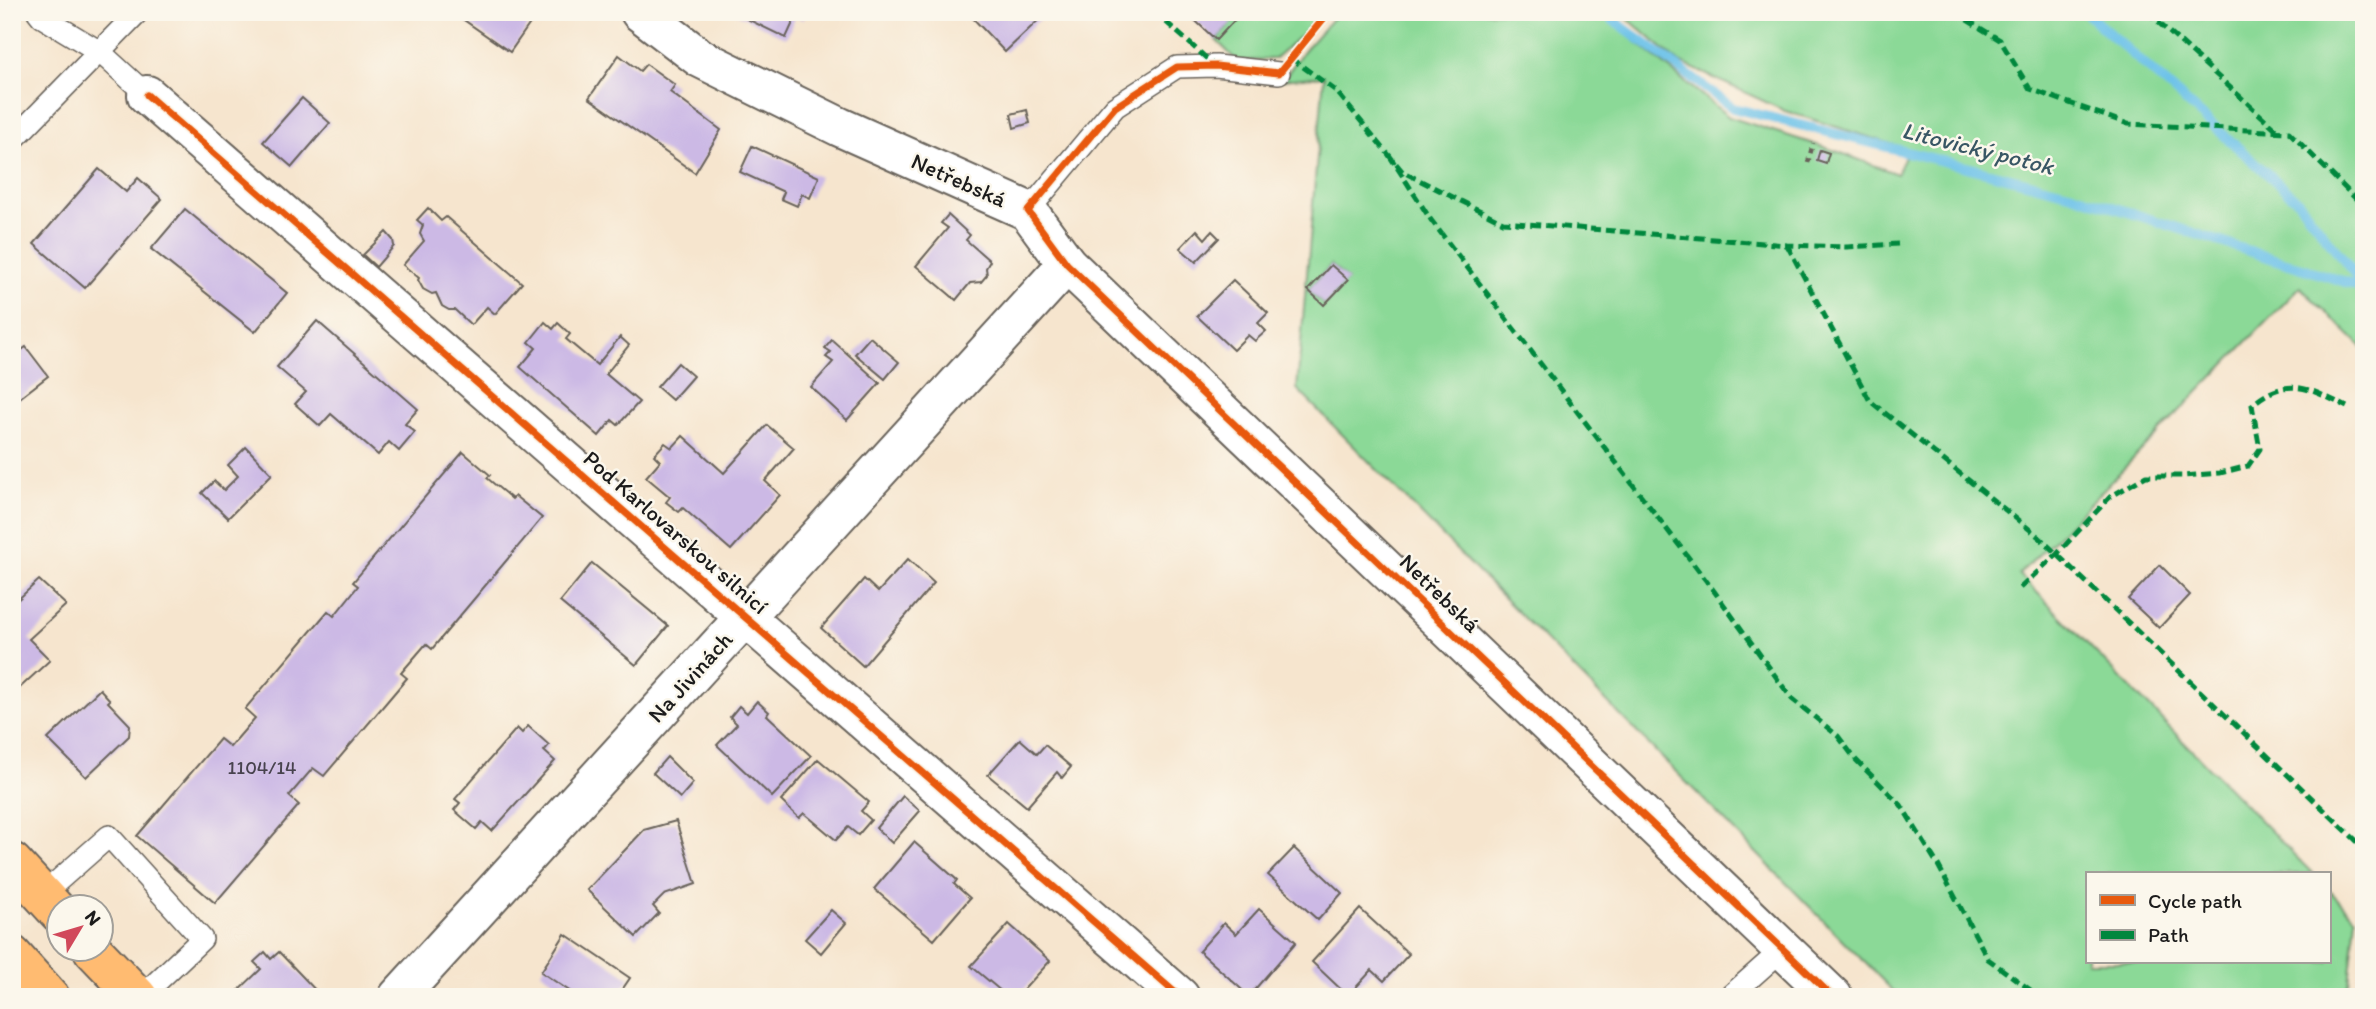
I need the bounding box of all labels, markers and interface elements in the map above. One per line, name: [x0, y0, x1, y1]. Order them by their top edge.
water label: Litovický potok: [1899, 115, 2058, 181]
street label: Netřebská: [907, 147, 1011, 213]
street label: Pod Karlovarskou silnicí: [578, 444, 774, 620]
street label: Netřebská: [1394, 548, 1486, 638]
street label: Na Jivinách: [642, 625, 739, 728]
house number: 1104/14: [228, 756, 297, 779]
legend: [2086, 872, 2330, 964]
text: Cycle path: [2148, 888, 2242, 913]
north arrow: [46, 894, 116, 964]
text: N: [80, 906, 106, 930]
text: Path: [2148, 922, 2189, 947]

